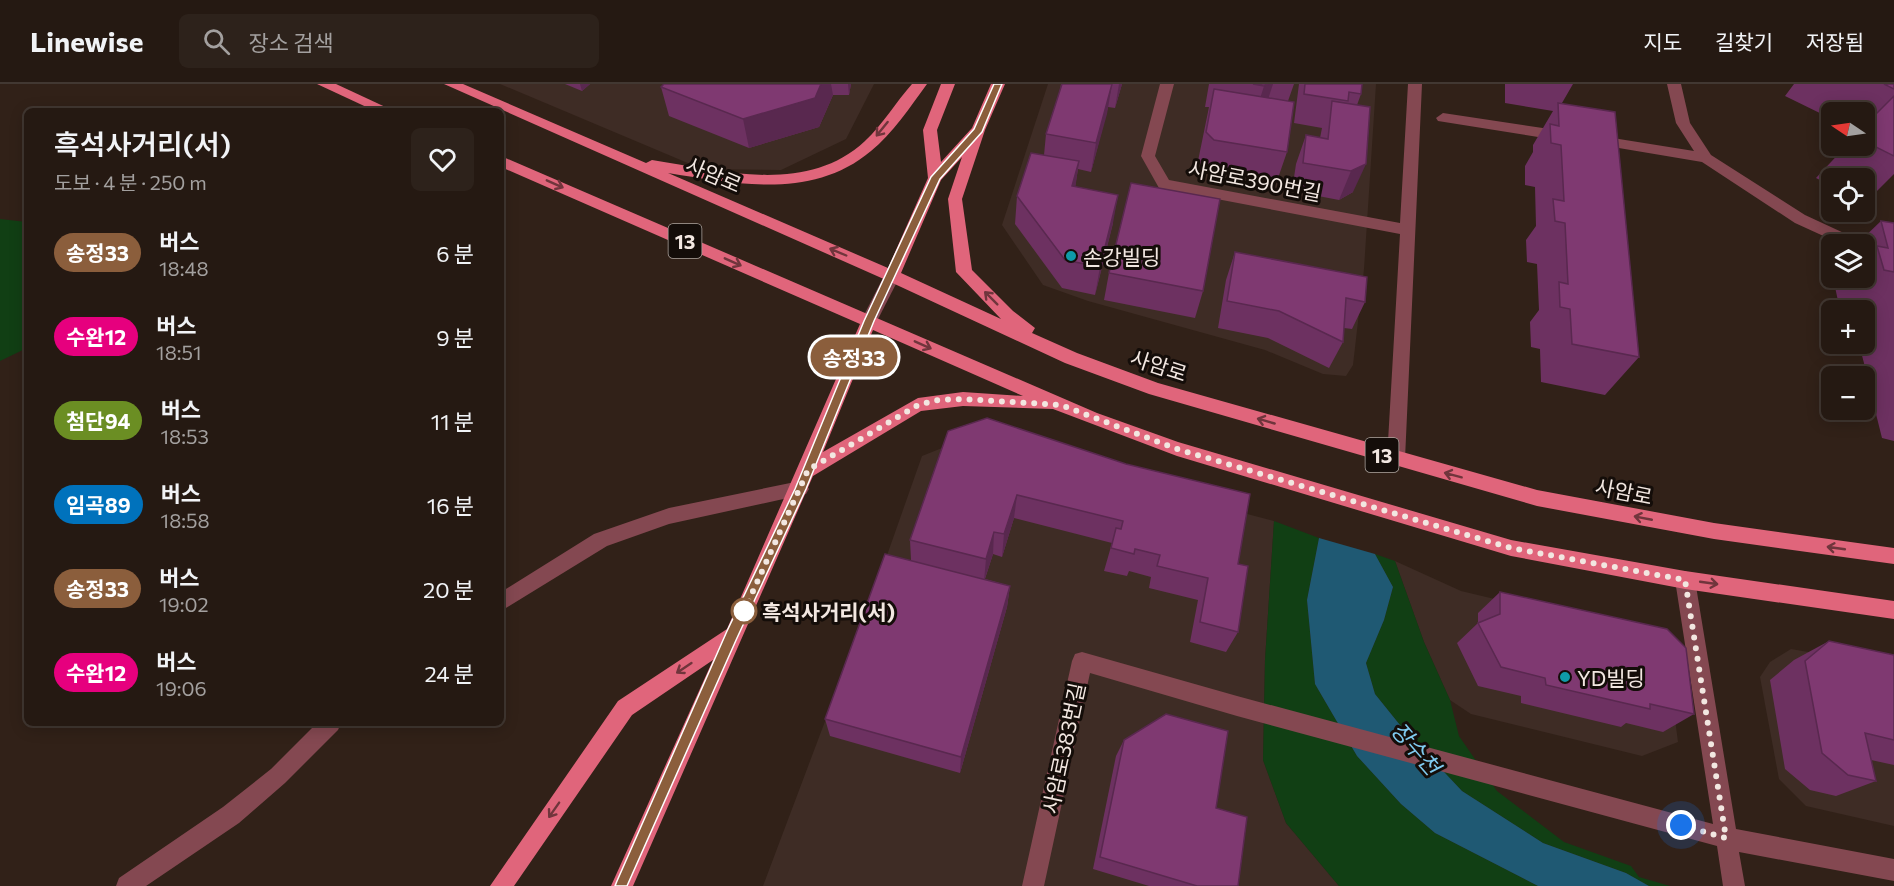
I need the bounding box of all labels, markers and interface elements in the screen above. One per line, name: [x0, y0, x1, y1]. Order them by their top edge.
search box: [179, 14, 599, 68]
text: Linewise: [30, 24, 143, 58]
icon: search: [200, 25, 233, 58]
text: 장소 검색: [248, 29, 334, 56]
text: 지도: [1643, 29, 1682, 54]
text: 길찾기: [1715, 29, 1773, 54]
text: 저장됨: [1806, 29, 1864, 54]
north arrow: [1821, 102, 1875, 156]
map controls: [1821, 102, 1875, 420]
one-way arrow: [876, 120, 889, 136]
text: 흑석사거리(서): [54, 127, 231, 161]
button: heart: [411, 128, 474, 191]
street label: 사암로: [682, 151, 746, 197]
street label: 사암로390번길: [1186, 155, 1324, 205]
button: locate: [1821, 168, 1875, 222]
text: 도보 · 4 분 · 250 m: [54, 170, 207, 194]
one-way arrow: [545, 179, 563, 191]
road number: 13: [668, 224, 702, 258]
text: 버스: [159, 228, 199, 255]
button: layers: [1821, 234, 1875, 288]
text: 송정33: [66, 240, 129, 265]
text: 6 분: [436, 240, 474, 267]
place label: 손강빌딩: [1083, 244, 1160, 269]
one-way arrow: [830, 246, 848, 258]
marker: 손강빌딩: [1064, 249, 1078, 263]
text: 18:48: [159, 256, 209, 280]
one-way arrow: [724, 257, 742, 268]
one-way arrow: [983, 291, 998, 305]
button: +: [1821, 300, 1875, 354]
text: 버스: [156, 312, 197, 339]
text: 수완12: [66, 324, 126, 349]
text: 9 분: [436, 324, 474, 351]
line badge: 송정33: [812, 338, 896, 376]
one-way arrow: [913, 339, 931, 351]
text: 18:51: [156, 340, 202, 364]
street label: 사암로: [1128, 344, 1190, 386]
text: 송정33: [823, 345, 885, 370]
button: −: [1821, 366, 1875, 420]
text: 버스: [160, 396, 201, 423]
text: 첨단94: [66, 408, 130, 433]
text: 11 분: [431, 408, 474, 435]
one-way arrow: [1257, 415, 1276, 426]
text: 18:53: [160, 424, 209, 448]
road number: 13: [1366, 438, 1398, 472]
one-way arrow: [1444, 468, 1463, 480]
street label: 사암로: [1593, 473, 1655, 509]
text: 버스: [161, 480, 201, 507]
text: 임곡89: [66, 492, 131, 517]
text: 16 분: [427, 492, 474, 519]
text: 18:58: [161, 508, 210, 532]
one-way arrow: [1634, 512, 1654, 523]
one-way arrow: [1827, 542, 1846, 553]
text: 버스: [159, 564, 199, 591]
text: 송정33: [66, 576, 129, 601]
text: 20 분: [423, 576, 474, 603]
one-way arrow: [1699, 578, 1719, 589]
text: 19:02: [159, 592, 208, 616]
marker: 흑석사거리(서): [731, 598, 757, 624]
place label: 흑석사거리(서): [762, 599, 895, 624]
text: 버스: [156, 648, 197, 675]
text: 수완12: [66, 660, 126, 685]
text: 24 분: [425, 660, 474, 687]
one-way arrow: [675, 662, 692, 675]
place label: YD빌딩: [1577, 665, 1645, 690]
marker: YD빌딩: [1558, 670, 1572, 684]
text: 19:06: [156, 676, 207, 700]
street label: 사암로383번길: [1037, 680, 1089, 816]
water label: 장수천: [1386, 716, 1448, 782]
one-way arrow: [548, 801, 560, 818]
your location: [1666, 810, 1696, 840]

